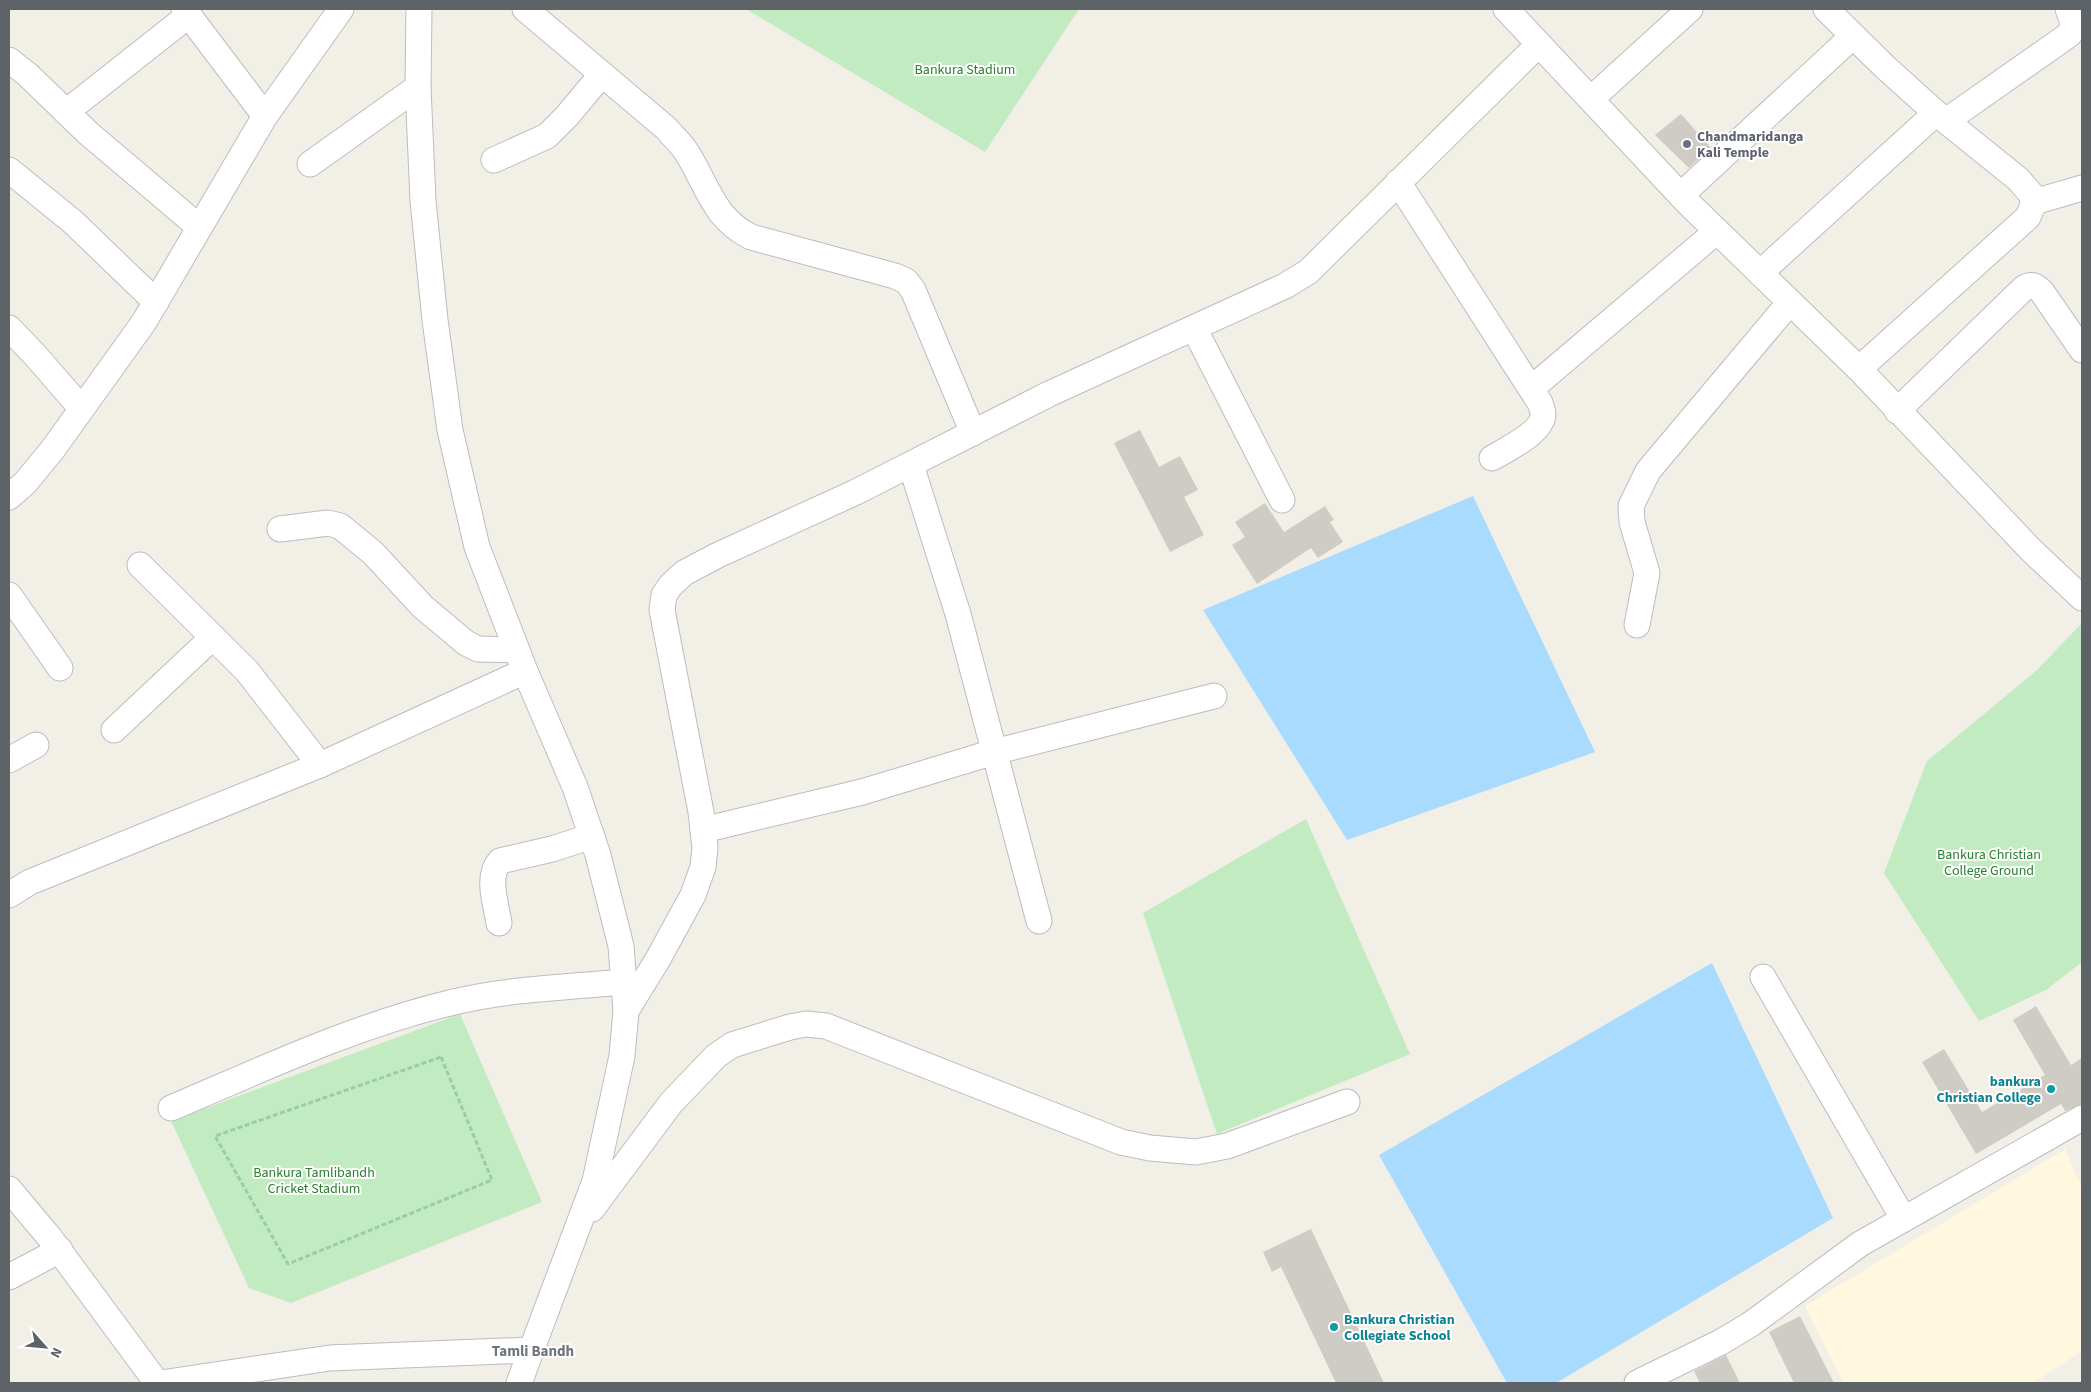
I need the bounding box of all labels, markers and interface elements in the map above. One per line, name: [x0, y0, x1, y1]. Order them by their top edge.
park label: Bankura Stadium: [915, 60, 1015, 80]
place label: Chandmaridanga Kali Temple: [1697, 127, 1803, 163]
marker: Chandmaridanga Kali Temple: [1681, 138, 1693, 150]
park label: Bankura Christian College Ground: [1937, 845, 2041, 881]
place label: bankura Christian College: [1937, 1072, 2041, 1108]
marker: bankura Christian College: [2045, 1083, 2057, 1095]
park label: Bankura Tamlibandh Cricket Stadium: [253, 1163, 375, 1199]
place label: Bankura Christian Collegiate School: [1344, 1310, 1455, 1346]
marker: Bankura Christian Collegiate School: [1328, 1321, 1340, 1333]
north arrow: [20, 1322, 70, 1372]
district label: Tamli Bandh: [492, 1341, 574, 1362]
text: N: [45, 1344, 67, 1361]

